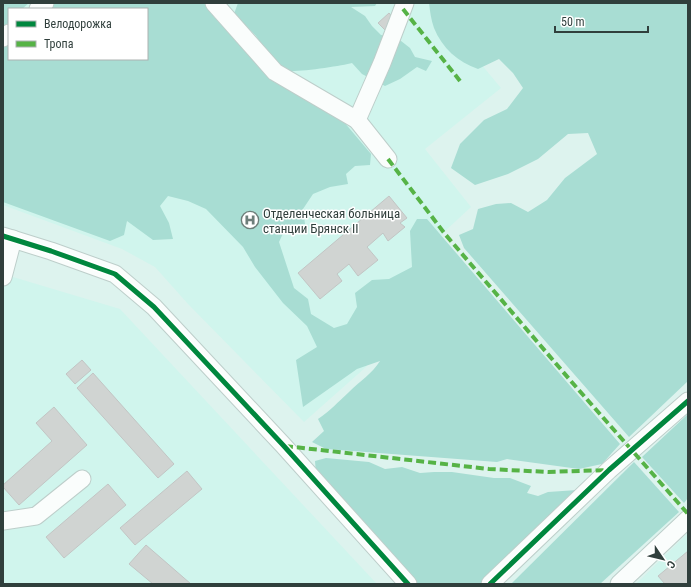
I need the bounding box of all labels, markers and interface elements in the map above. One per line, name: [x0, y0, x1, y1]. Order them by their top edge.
legend: [8, 8, 148, 60]
scale bar: [555, 8, 648, 34]
text: 50 m: [561, 15, 585, 29]
text: Велодорожка: [44, 17, 112, 31]
text: Тропа: [44, 37, 74, 51]
place label: Отделенческая больница станции Брянск II: [263, 206, 400, 236]
hospital icon: Отделенческая больница станции Брянск II: [240, 210, 260, 230]
north arrow: [643, 539, 683, 579]
text: С: [664, 558, 678, 571]

